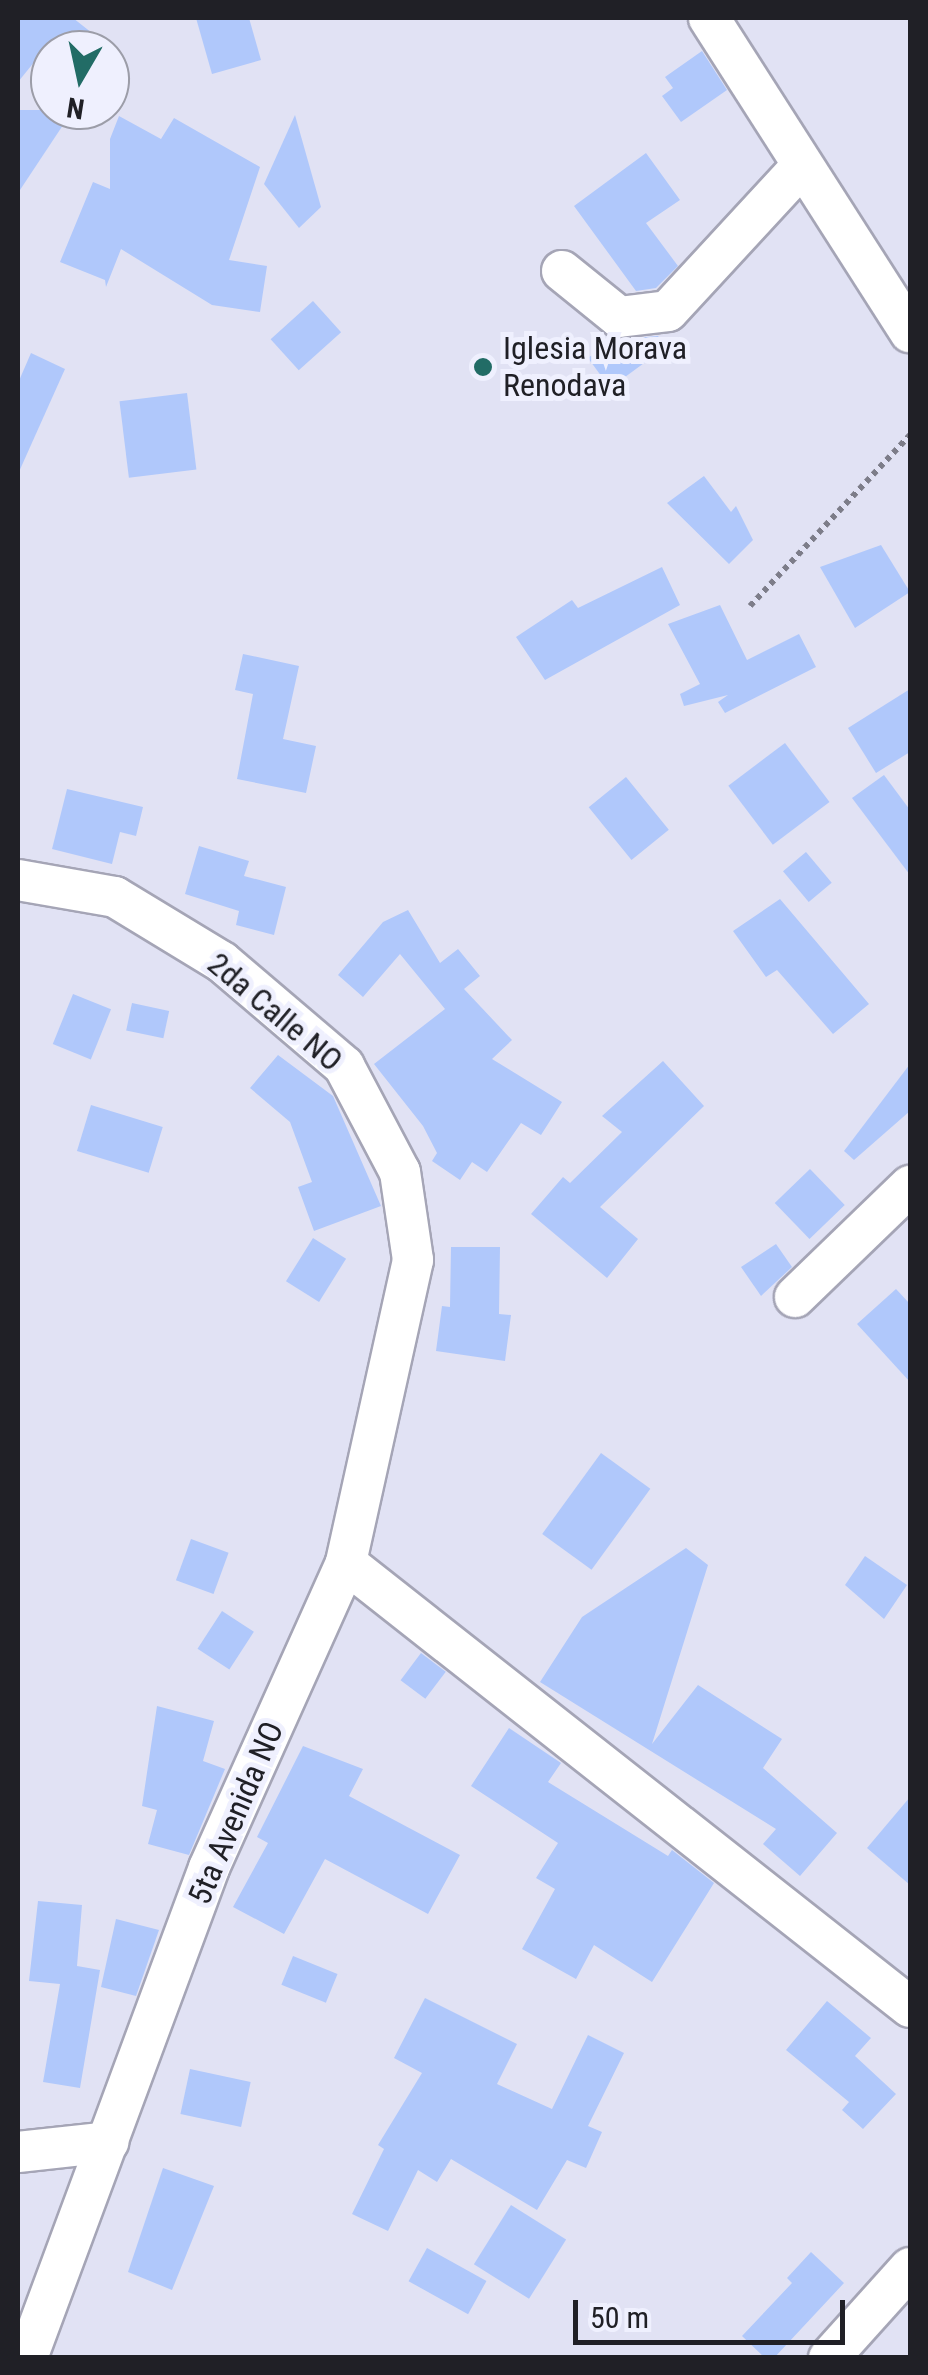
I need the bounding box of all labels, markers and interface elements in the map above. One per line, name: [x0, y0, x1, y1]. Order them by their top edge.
north arrow: [30, 30, 130, 130]
text: N: [64, 91, 87, 126]
place label: Iglesia Morava Renodava: [503, 330, 687, 405]
marker: Iglesia Morava Renodava: [472, 356, 494, 378]
street label: 2da Calle NO: [200, 945, 350, 1079]
street label: 5ta Avenida NO: [180, 1716, 292, 1910]
scale bar: [578, 2280, 850, 2342]
text: 50 m: [590, 2300, 649, 2335]

